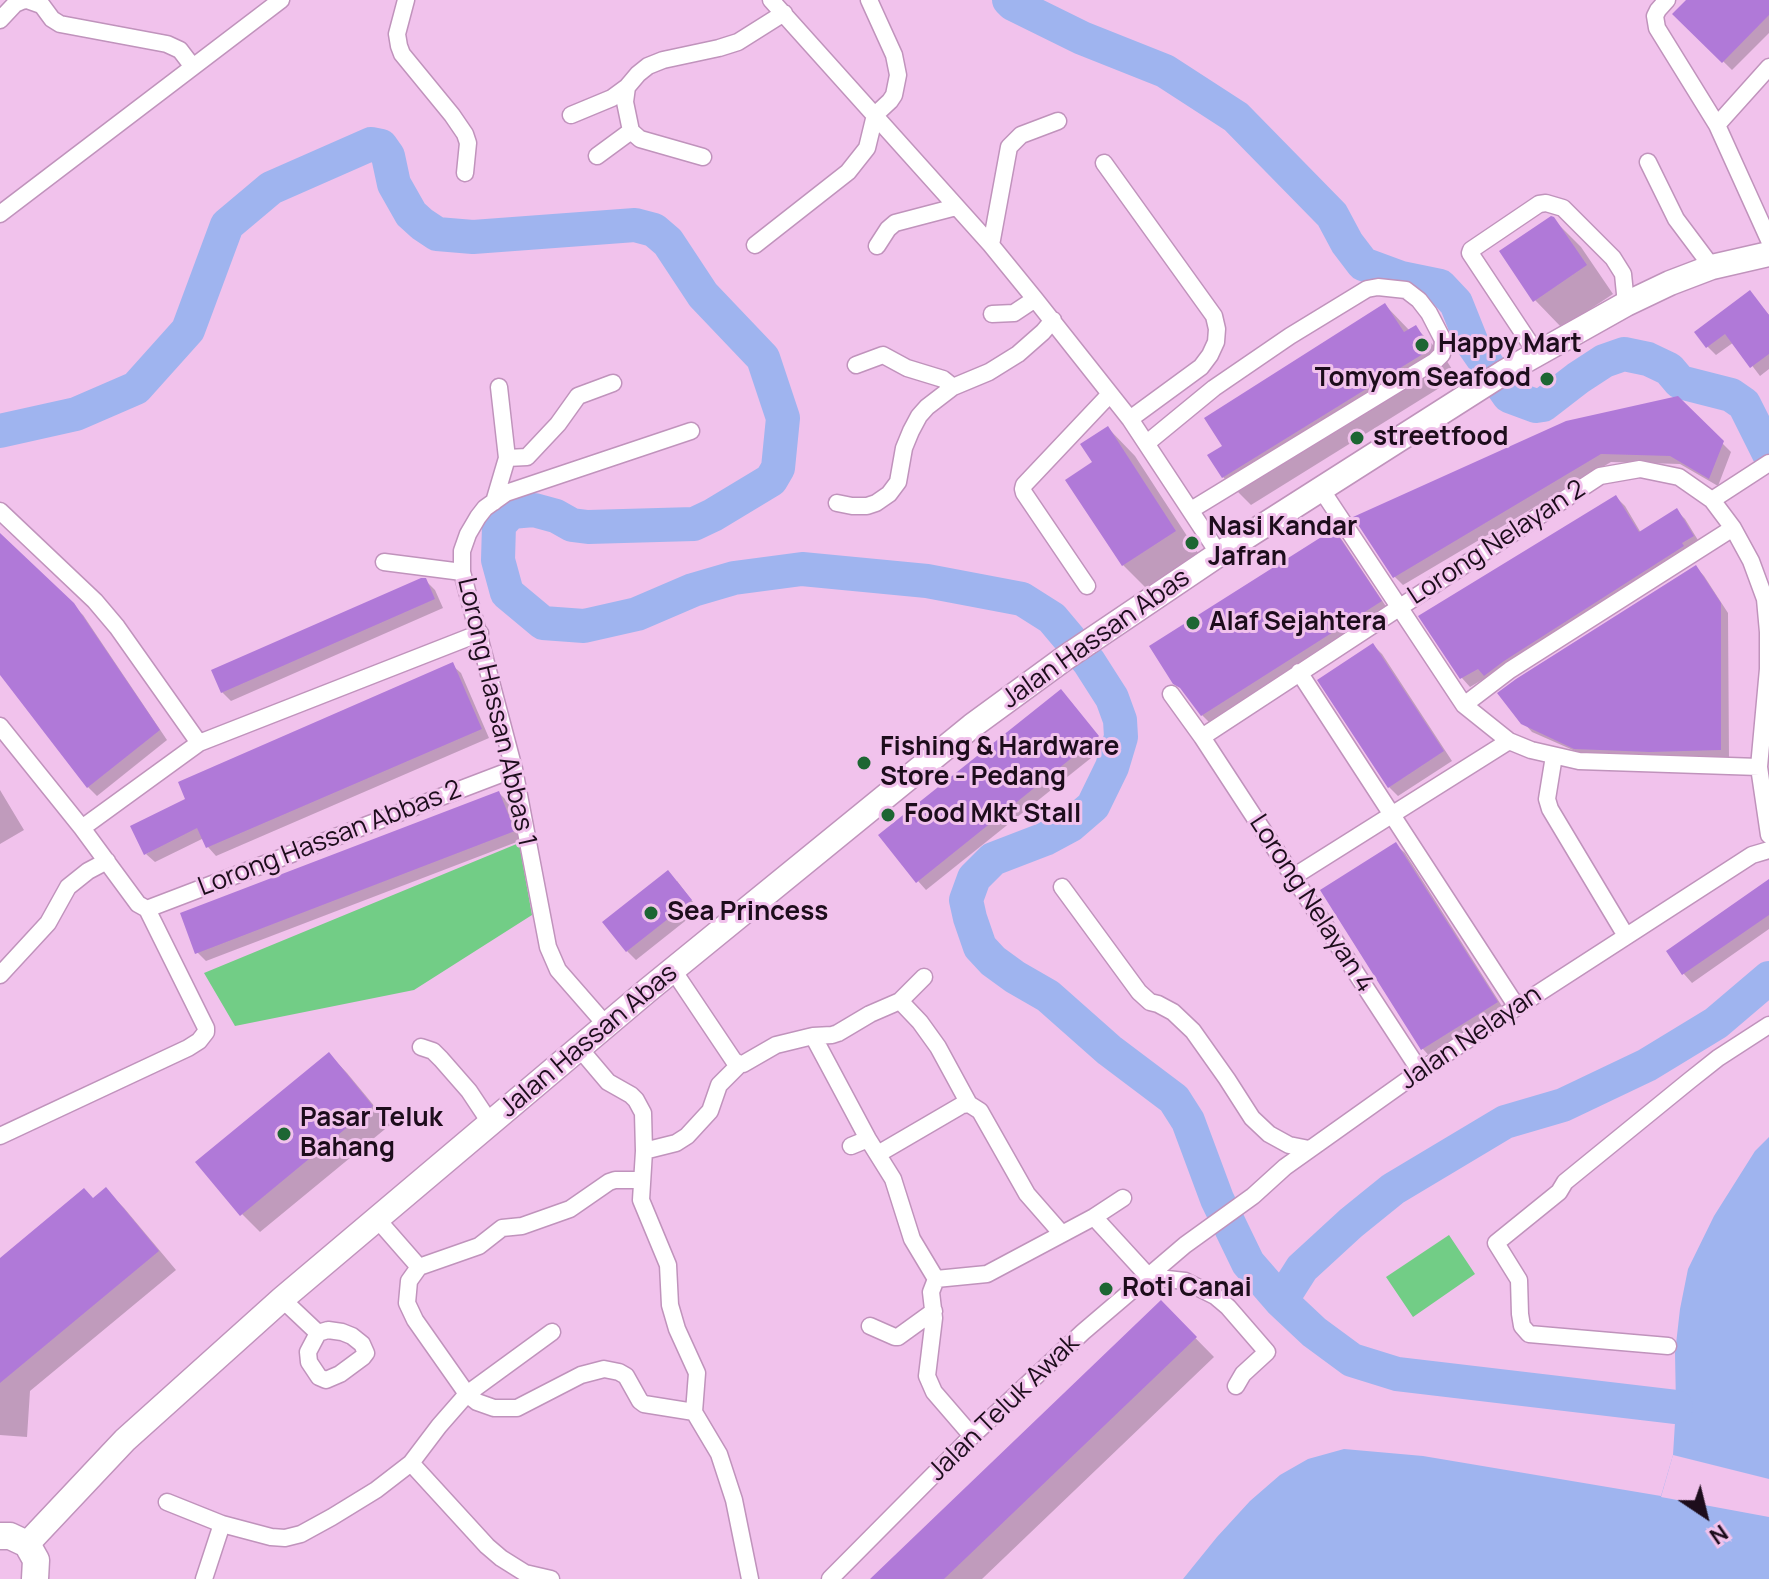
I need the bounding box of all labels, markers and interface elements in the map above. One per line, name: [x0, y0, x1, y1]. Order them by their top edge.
place label: Happy Mart: [1438, 329, 1582, 361]
marker: Happy Mart: [1413, 336, 1431, 354]
place label: Tomyom Seafood: [1315, 363, 1531, 395]
marker: Tomyom Seafood: [1538, 370, 1556, 388]
place label: streetfood: [1373, 422, 1508, 454]
marker: streetfood: [1348, 429, 1366, 447]
street label: Lorong Nelayan 2: [1403, 474, 1591, 612]
place label: Nasi Kandar Jafran: [1208, 512, 1357, 574]
marker: Nasi Kandar Jafran: [1183, 534, 1201, 552]
street label: Jalan Hassan Abas: [996, 562, 1196, 716]
street label: Lorong Hassan Abbas 1: [450, 575, 542, 849]
place label: Alaf Sejahtera: [1209, 607, 1386, 639]
marker: Alaf Sejahtera: [1184, 614, 1202, 632]
place label: Fishing & Hardware Store - Pedang: [880, 732, 1119, 794]
marker: Fishing & Hardware Store - Pedang: [855, 754, 873, 772]
street label: Lorong Hassan Abbas 2: [194, 774, 466, 904]
place label: Food Mkt Stall: [904, 799, 1081, 831]
marker: Food Mkt Stall: [879, 806, 897, 824]
street label: Lorong Nelayan 4: [1242, 809, 1380, 999]
place label: Sea Princess: [667, 897, 828, 929]
marker: Sea Princess: [642, 904, 660, 922]
street label: Jalan Hassan Abas: [494, 958, 684, 1124]
street label: Jalan Nelayan: [1395, 979, 1547, 1097]
place label: Pasar Teluk Bahang: [300, 1103, 443, 1164]
marker: Pasar Teluk Bahang: [275, 1125, 293, 1143]
place label: Roti Canai: [1122, 1273, 1252, 1305]
marker: Roti Canai: [1097, 1280, 1115, 1298]
street label: Jalan Teluk Awak: [922, 1328, 1086, 1488]
north arrow: [1665, 1475, 1745, 1555]
text: N: [1704, 1518, 1734, 1551]

